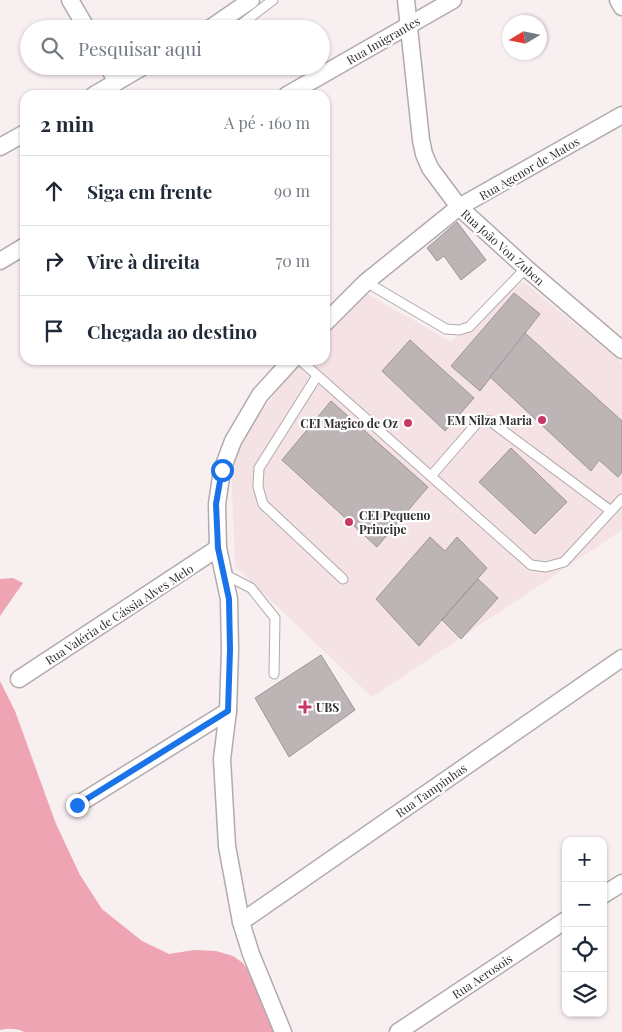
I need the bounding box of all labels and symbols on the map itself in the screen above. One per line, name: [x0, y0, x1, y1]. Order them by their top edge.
street label: Rua Imigrantes: [343, 12, 423, 68]
north arrow: [502, 15, 547, 60]
street label: Rua Agenor de Matos: [476, 133, 582, 203]
street label: Rua João Von Zuben: [458, 205, 548, 289]
place label: EM Nilza Maria: [447, 412, 533, 428]
marker: EM Nilza Maria: [536, 414, 548, 426]
place label: CEI Magico de Oz: [300, 415, 398, 431]
marker: CEI Magico de Oz: [402, 417, 414, 429]
route start: [211, 459, 234, 482]
place label: CEI Pequeno Principe: [359, 507, 431, 537]
marker: CEI Pequeno Principe: [343, 516, 355, 528]
street label: Rua Valéria de Cássia Alves Melo: [42, 560, 196, 668]
place label: UBS: [316, 699, 339, 715]
marker: UBS: [298, 700, 312, 714]
street label: Rua Tampinhas: [392, 760, 470, 820]
route end: [66, 794, 89, 817]
street label: Rua Aerosois: [449, 950, 515, 1002]

